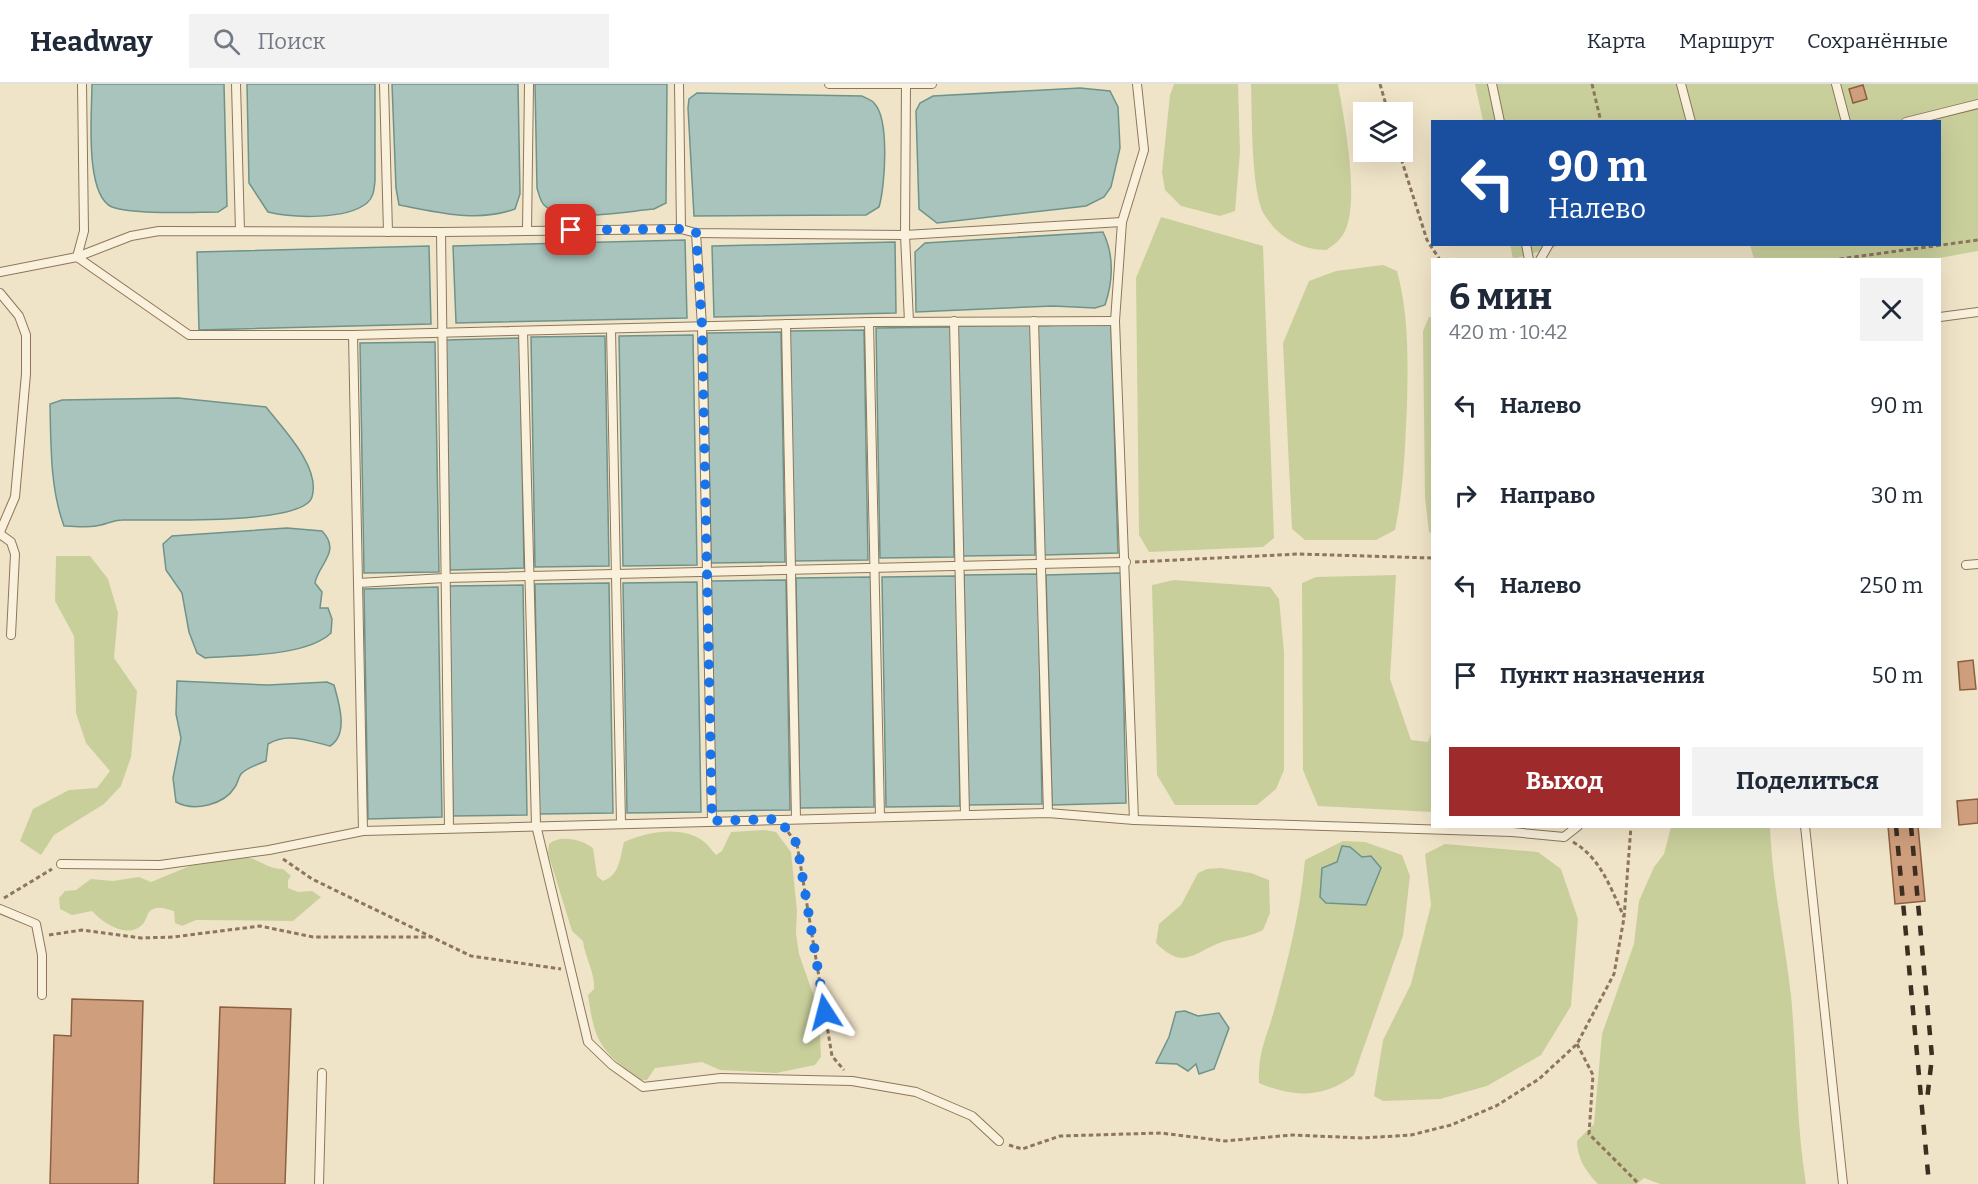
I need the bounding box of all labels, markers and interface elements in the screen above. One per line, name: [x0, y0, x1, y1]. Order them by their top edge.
search box: [189, 14, 609, 68]
text: Headway: [30, 25, 153, 58]
icon: search: [210, 25, 243, 58]
text: Поиск: [258, 28, 325, 55]
text: Карта: [1587, 28, 1646, 54]
text: Маршрут: [1679, 28, 1774, 54]
text: Сохранённые: [1807, 28, 1948, 54]
map controls: [1353, 102, 1413, 162]
button: layers: [1353, 102, 1413, 162]
text: 90 m: [1548, 142, 1647, 192]
icon: left: [1449, 144, 1527, 222]
text: Налево: [1548, 193, 1646, 225]
pin: [545, 204, 596, 255]
icon: arrive: [554, 213, 587, 246]
text: 6 мин: [1449, 275, 1552, 319]
button: close: [1860, 278, 1923, 341]
text: 420 m · 10:42: [1449, 320, 1567, 344]
icon: left: [1449, 389, 1482, 422]
text: Налево: [1500, 392, 1581, 419]
text: 90 m: [1871, 392, 1923, 419]
icon: right: [1449, 479, 1482, 512]
text: Направо: [1500, 482, 1595, 509]
text: 30 m: [1871, 482, 1923, 509]
icon: left: [1449, 569, 1482, 602]
text: Налево: [1500, 572, 1581, 599]
text: 250 m: [1860, 572, 1923, 599]
icon: arrive: [1449, 659, 1482, 692]
text: Пункт назначения: [1500, 662, 1705, 689]
text: 50 m: [1872, 662, 1923, 689]
button: Выход: [1449, 747, 1680, 816]
button: Поделиться: [1692, 747, 1923, 816]
position arrow: [793, 980, 857, 1044]

